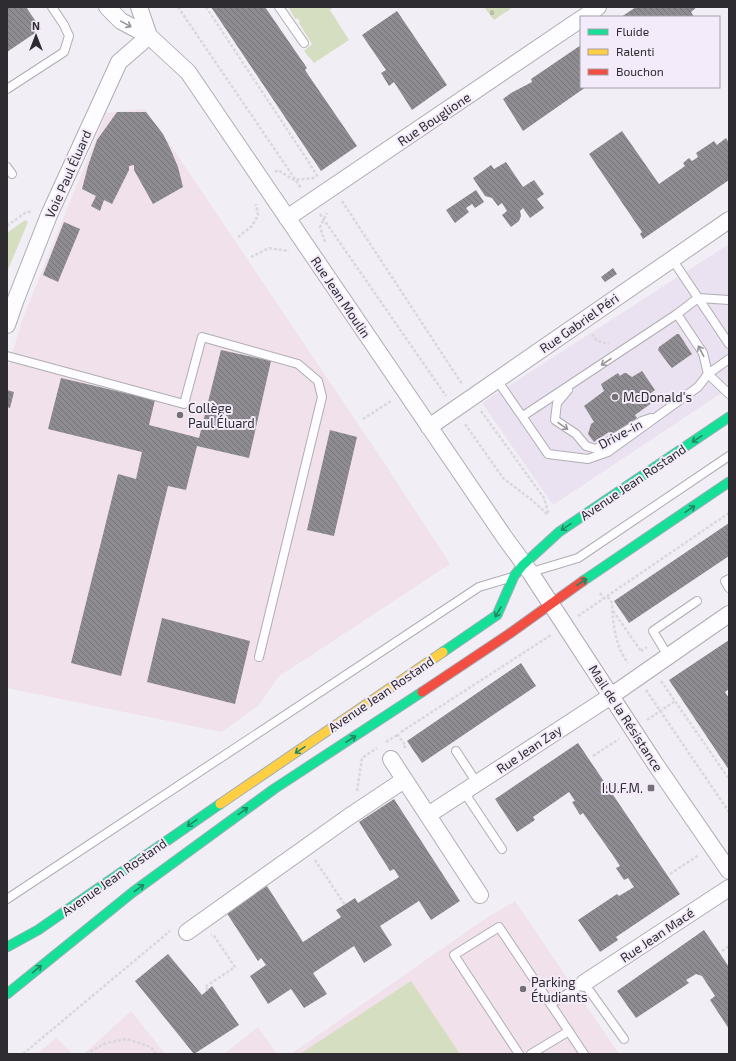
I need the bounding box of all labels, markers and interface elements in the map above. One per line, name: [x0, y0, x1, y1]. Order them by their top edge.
north arrow: [16, 16, 56, 56]
legend: [580, 16, 720, 88]
text: N: [32, 19, 40, 32]
one-way arrow: [120, 20, 132, 28]
text: Fluide: [616, 24, 649, 38]
text: Ralenti: [616, 44, 655, 58]
text: Bouchon: [616, 64, 664, 78]
street label: Rue Bouglione: [395, 89, 473, 149]
street label: Voie Paul Éluard: [41, 127, 95, 221]
street label: Rue Jean Moulin: [308, 253, 374, 341]
street label: Rue Gabriel Péri: [536, 290, 622, 356]
one-way arrow: [696, 345, 704, 357]
one-way arrow: [600, 358, 611, 366]
place label: McDonald's: [623, 389, 692, 405]
marker: McDonald's: [610, 392, 620, 402]
place label: Collège Paul Éluard: [188, 400, 255, 431]
marker: Collège Paul Éluard: [175, 410, 185, 420]
street label: Drive-in: [595, 416, 645, 452]
one-way arrow: [557, 422, 568, 430]
one-way arrow: [692, 435, 703, 443]
street label: Avenue Jean Rostand: [577, 441, 689, 523]
one-way arrow: [684, 505, 695, 513]
one-way arrow: [560, 523, 571, 531]
one-way arrow: [576, 578, 588, 586]
one-way arrow: [493, 606, 502, 617]
street label: Avenue Jean Rostand: [325, 653, 437, 735]
street label: Mail de la Résistance: [586, 662, 666, 774]
street label: Rue Jean Zay: [493, 721, 565, 777]
one-way arrow: [345, 734, 357, 742]
one-way arrow: [295, 746, 306, 754]
place label: I.U.F.M.: [602, 780, 643, 796]
marker: I.U.F.M.: [646, 783, 656, 793]
one-way arrow: [238, 807, 249, 815]
one-way arrow: [187, 819, 198, 827]
street label: Avenue Jean Rostand: [59, 835, 169, 919]
one-way arrow: [133, 884, 144, 892]
street label: Rue Jean Macé: [617, 904, 697, 966]
one-way arrow: [32, 965, 42, 974]
place label: Parking Étudiants: [531, 974, 588, 1005]
marker: Parking Étudiants: [518, 984, 528, 994]

